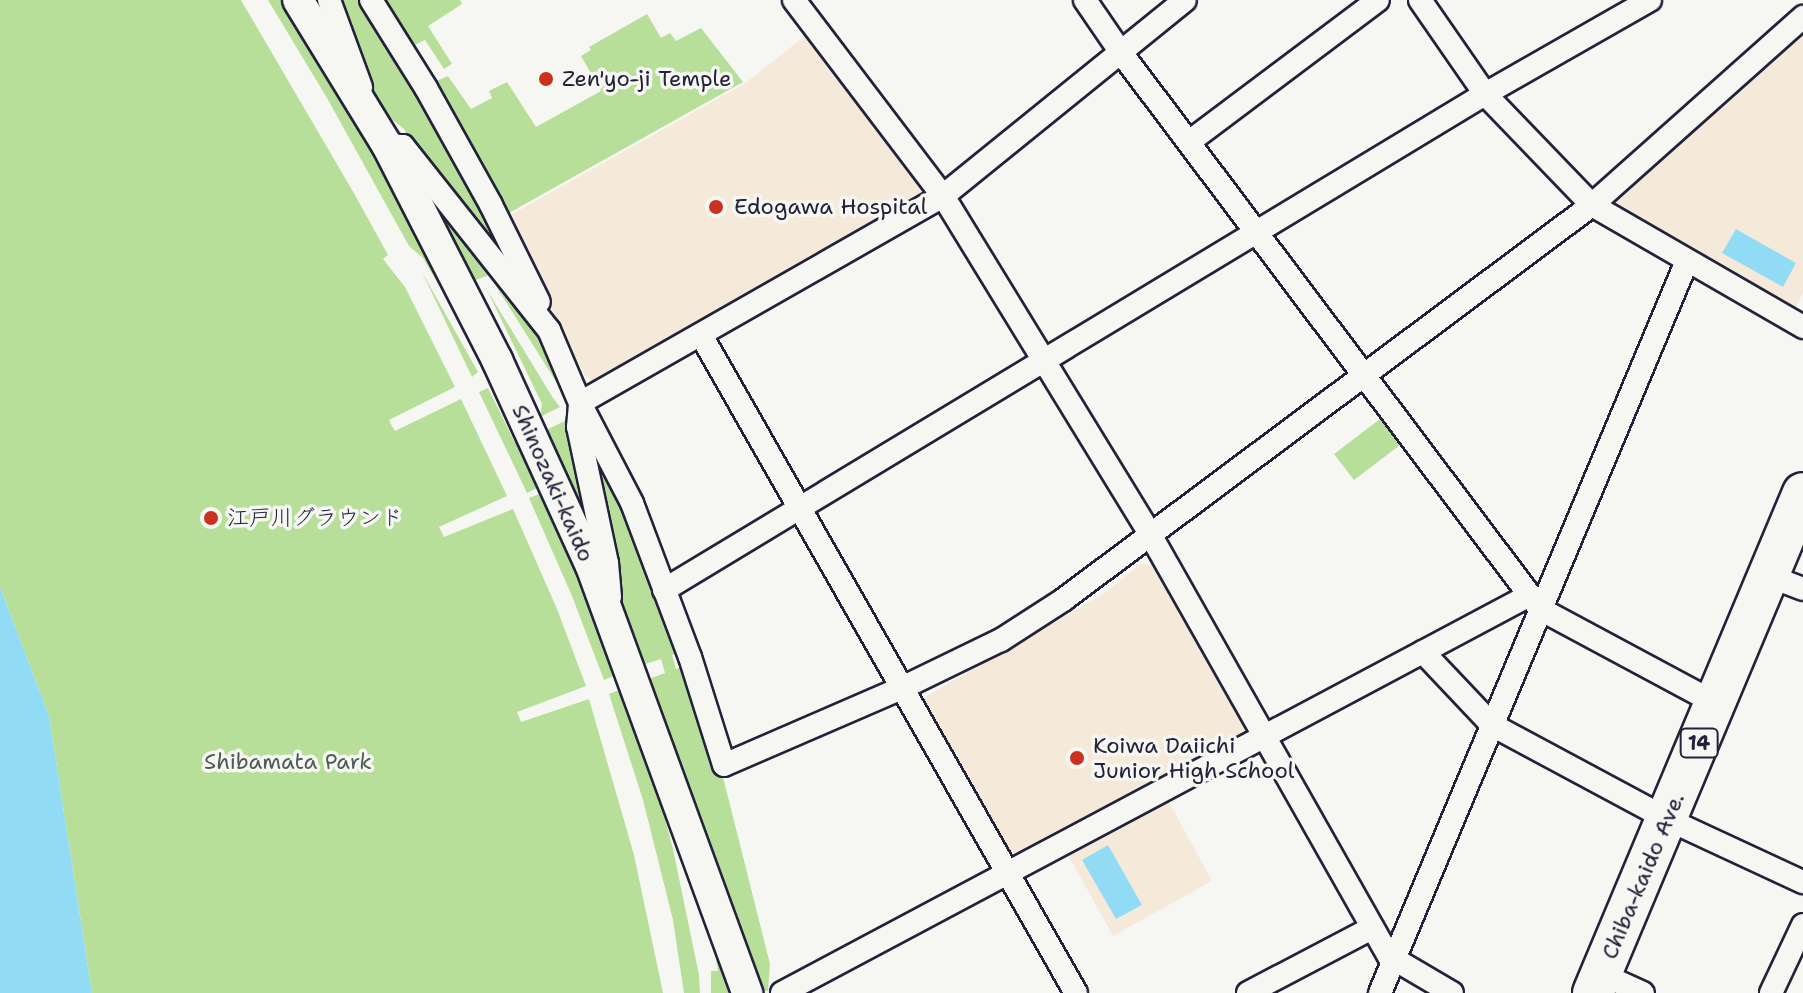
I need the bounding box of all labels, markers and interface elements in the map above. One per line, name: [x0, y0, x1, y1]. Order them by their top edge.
place label: Zen'yo-ji Temple: [562, 66, 731, 92]
marker: Zen'yo-ji Temple: [537, 70, 555, 88]
place label: Edogawa Hospital: [734, 194, 927, 220]
marker: Edogawa Hospital: [705, 196, 727, 218]
street label: Shinozaki-kaido: [506, 400, 600, 566]
place label: 江戸川グラウンド: [227, 505, 403, 531]
marker: 江戸川グラウンド: [202, 509, 220, 527]
road number: 14: [1679, 727, 1719, 759]
place label: Koiwa Daiichi Junior High School: [1093, 732, 1294, 784]
park label: Shibamata Park: [204, 749, 372, 775]
marker: Koiwa Daiichi Junior High School: [1068, 749, 1086, 767]
street label: Chiba-kaido Ave.: [1596, 789, 1690, 963]

